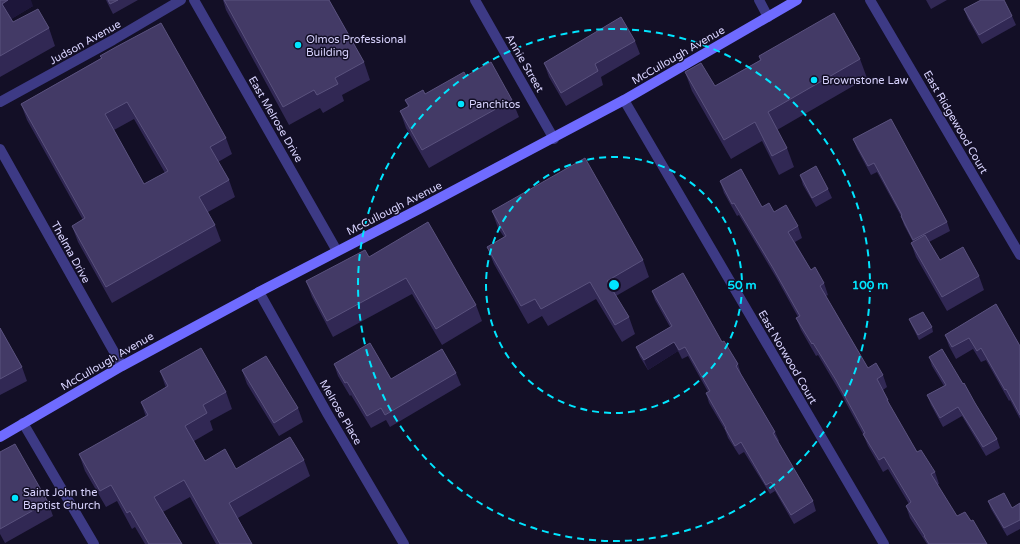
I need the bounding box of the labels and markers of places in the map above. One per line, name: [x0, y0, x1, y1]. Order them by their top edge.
place label: Olmos Professional Building: [306, 33, 406, 59]
marker: Olmos Professional Building: [293, 40, 303, 50]
place label: Brownstone Law: [822, 74, 909, 87]
marker: Brownstone Law: [809, 75, 819, 85]
place label: Panchitos: [469, 98, 520, 111]
marker: Panchitos: [456, 99, 466, 109]
centre of rings: [607, 278, 621, 292]
place label: Saint John the Baptist Church: [23, 486, 101, 512]
marker: Saint John the Baptist Church: [10, 493, 20, 503]

